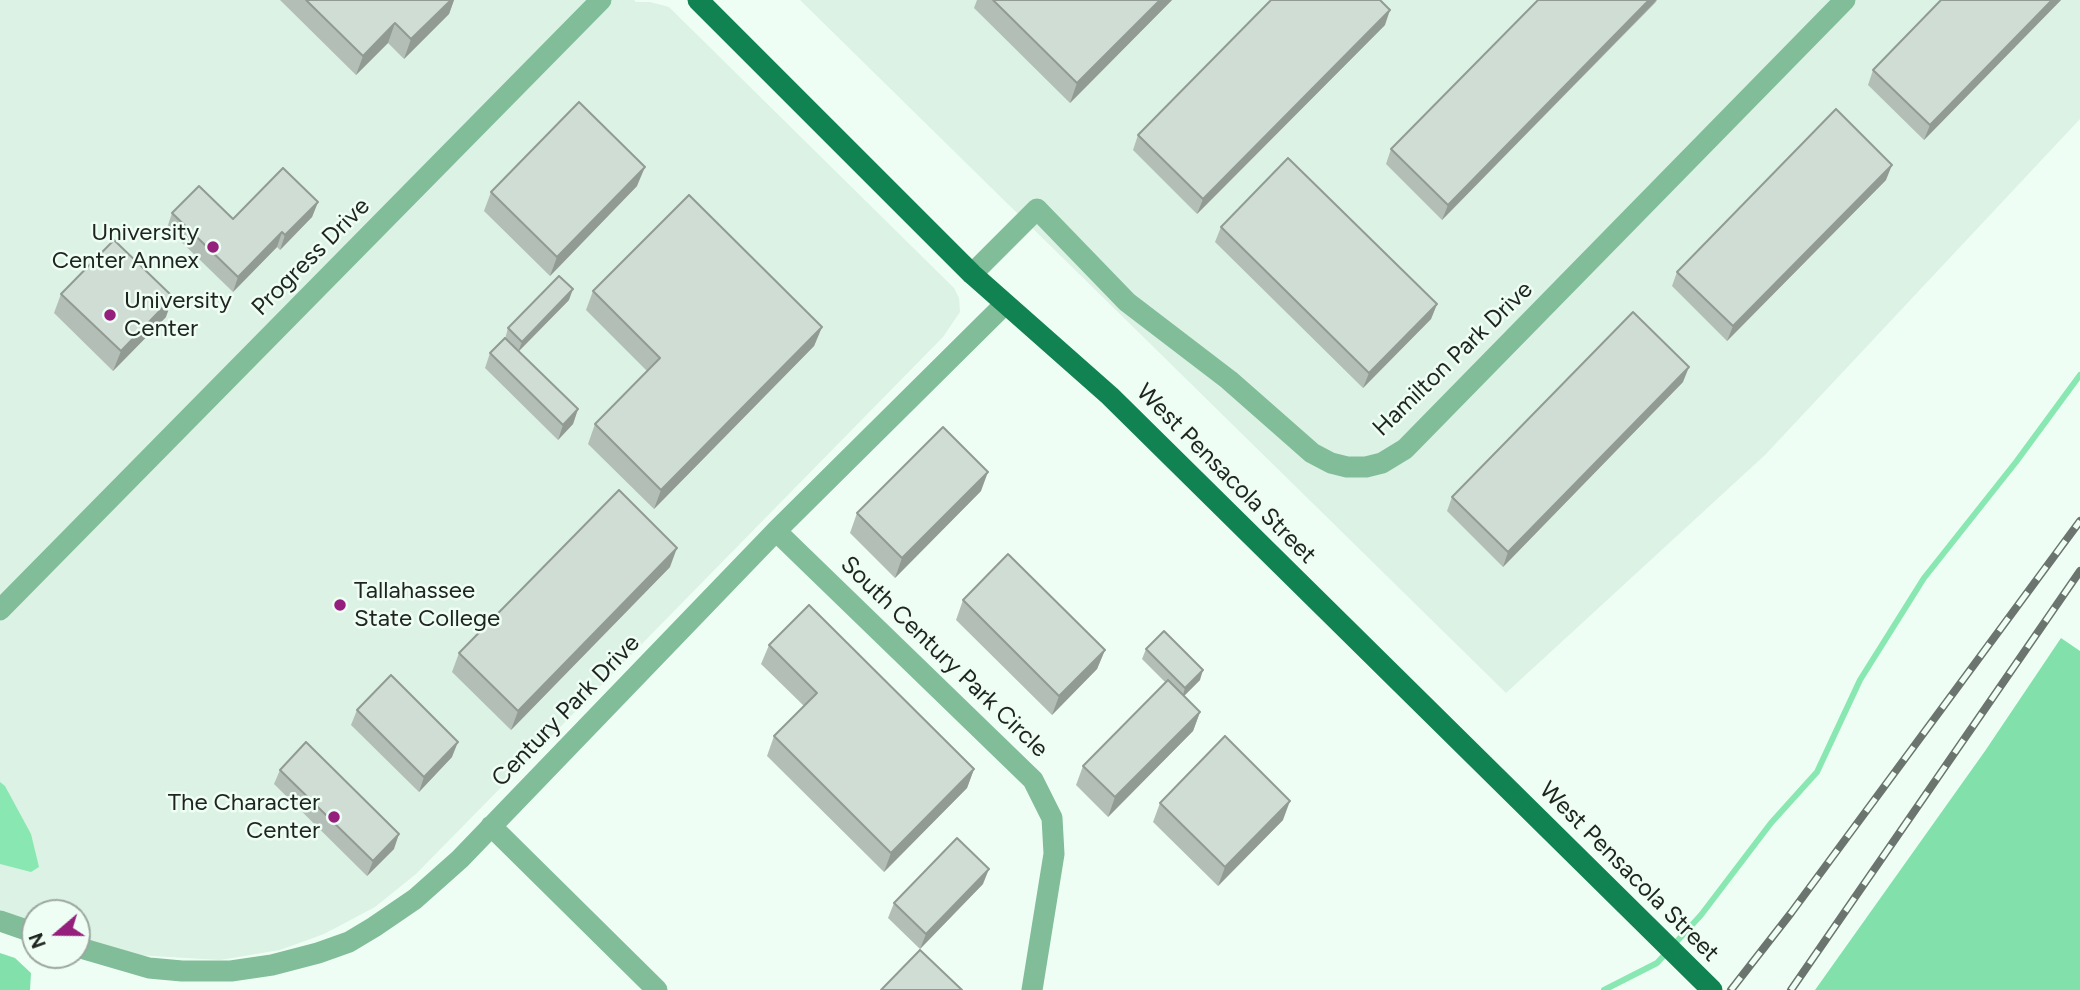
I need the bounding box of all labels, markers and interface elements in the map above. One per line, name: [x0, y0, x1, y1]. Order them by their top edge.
street label: Progress Drive: [246, 192, 376, 322]
place label: University Center Annex: [52, 219, 199, 275]
marker: University Center Annex: [205, 239, 221, 255]
street label: Hamilton Park Drive: [1367, 275, 1539, 443]
place label: University Center: [124, 287, 232, 343]
marker: University Center: [102, 307, 118, 323]
street label: West Pensacola Street: [1130, 378, 1322, 570]
street label: South Century Park Circle: [834, 550, 1054, 764]
place label: Tallahassee State College: [354, 577, 500, 633]
marker: Tallahassee State College: [332, 597, 348, 613]
street label: Century Park Drive: [486, 629, 646, 793]
street label: West Pensacola Street: [1533, 776, 1725, 968]
place label: The Character Center: [168, 789, 320, 845]
marker: The Character Center: [326, 809, 342, 825]
north arrow: [21, 899, 91, 969]
text: N: [24, 930, 51, 952]

